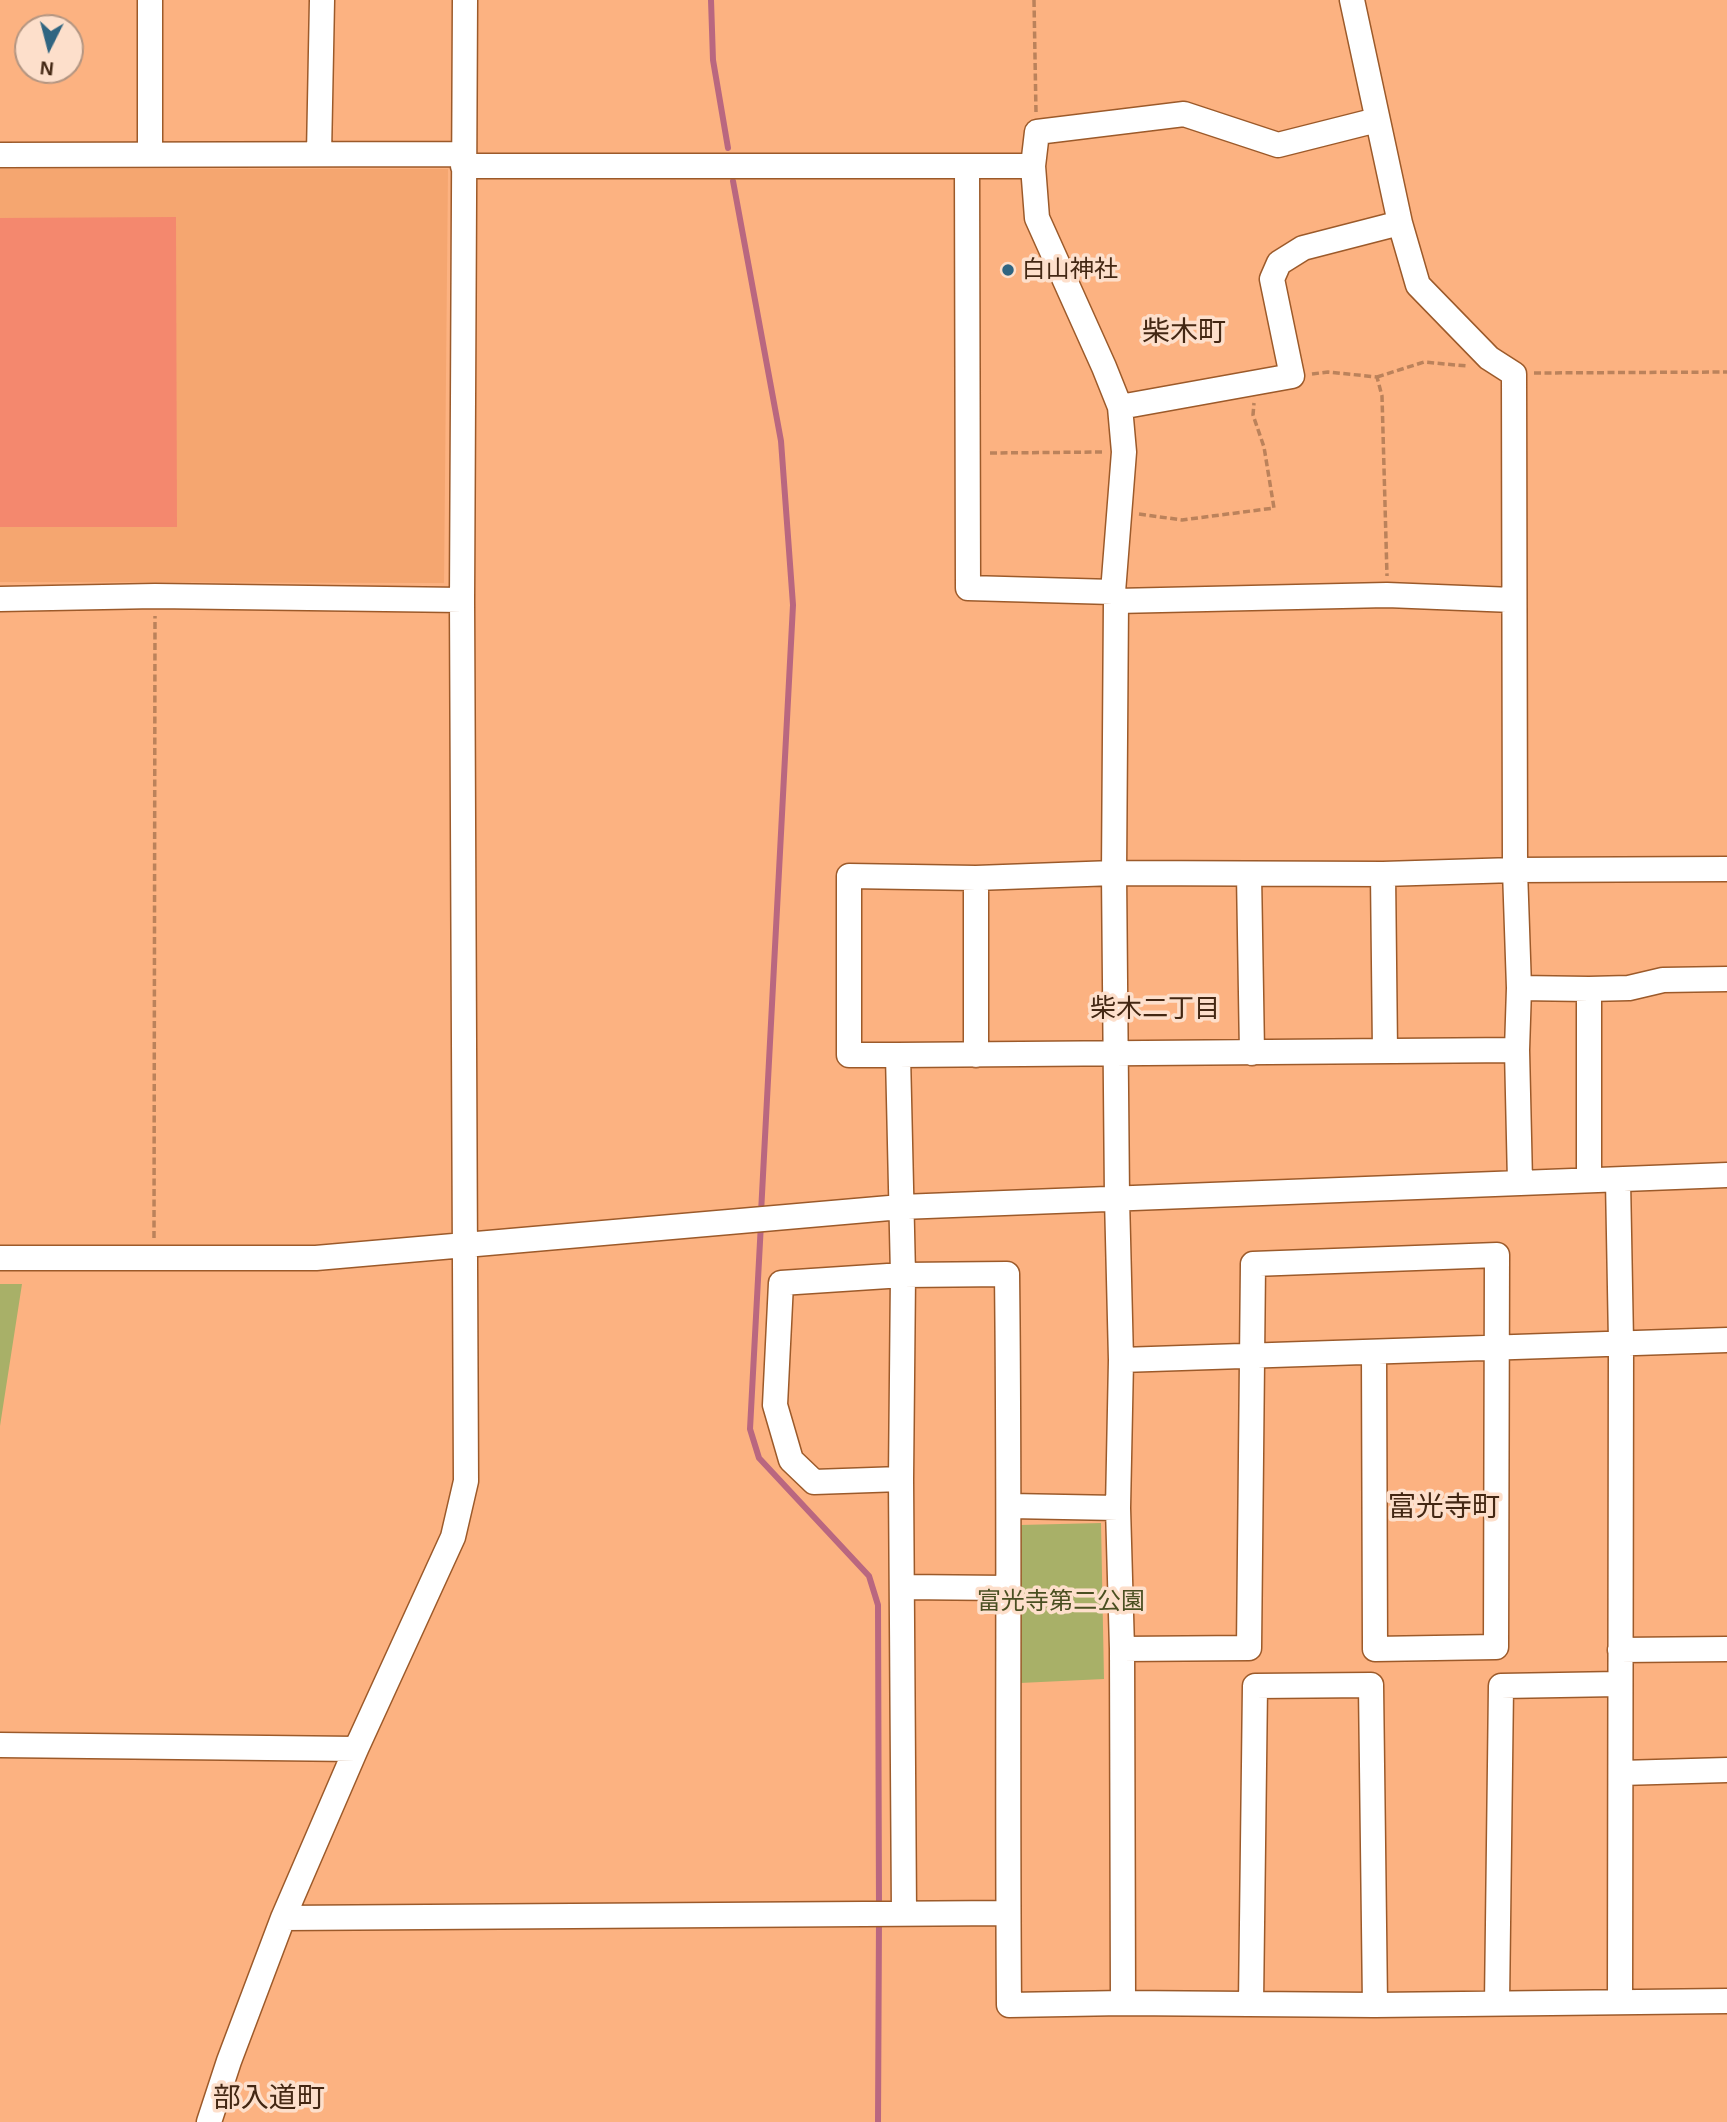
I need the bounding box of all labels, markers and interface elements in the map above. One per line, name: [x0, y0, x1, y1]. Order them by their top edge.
north arrow: [14, 14, 84, 84]
text: N: [39, 57, 55, 80]
place label: 白山神社: [1022, 256, 1118, 284]
marker: 白山神社: [1000, 262, 1016, 278]
district label: 柴木町: [1142, 316, 1226, 350]
district label: 柴木二丁目: [1090, 994, 1220, 1026]
district label: 富光寺町: [1388, 1491, 1500, 1525]
park label: 富光寺第二公園: [977, 1588, 1145, 1616]
district label: 部入道町: [213, 2082, 325, 2116]

